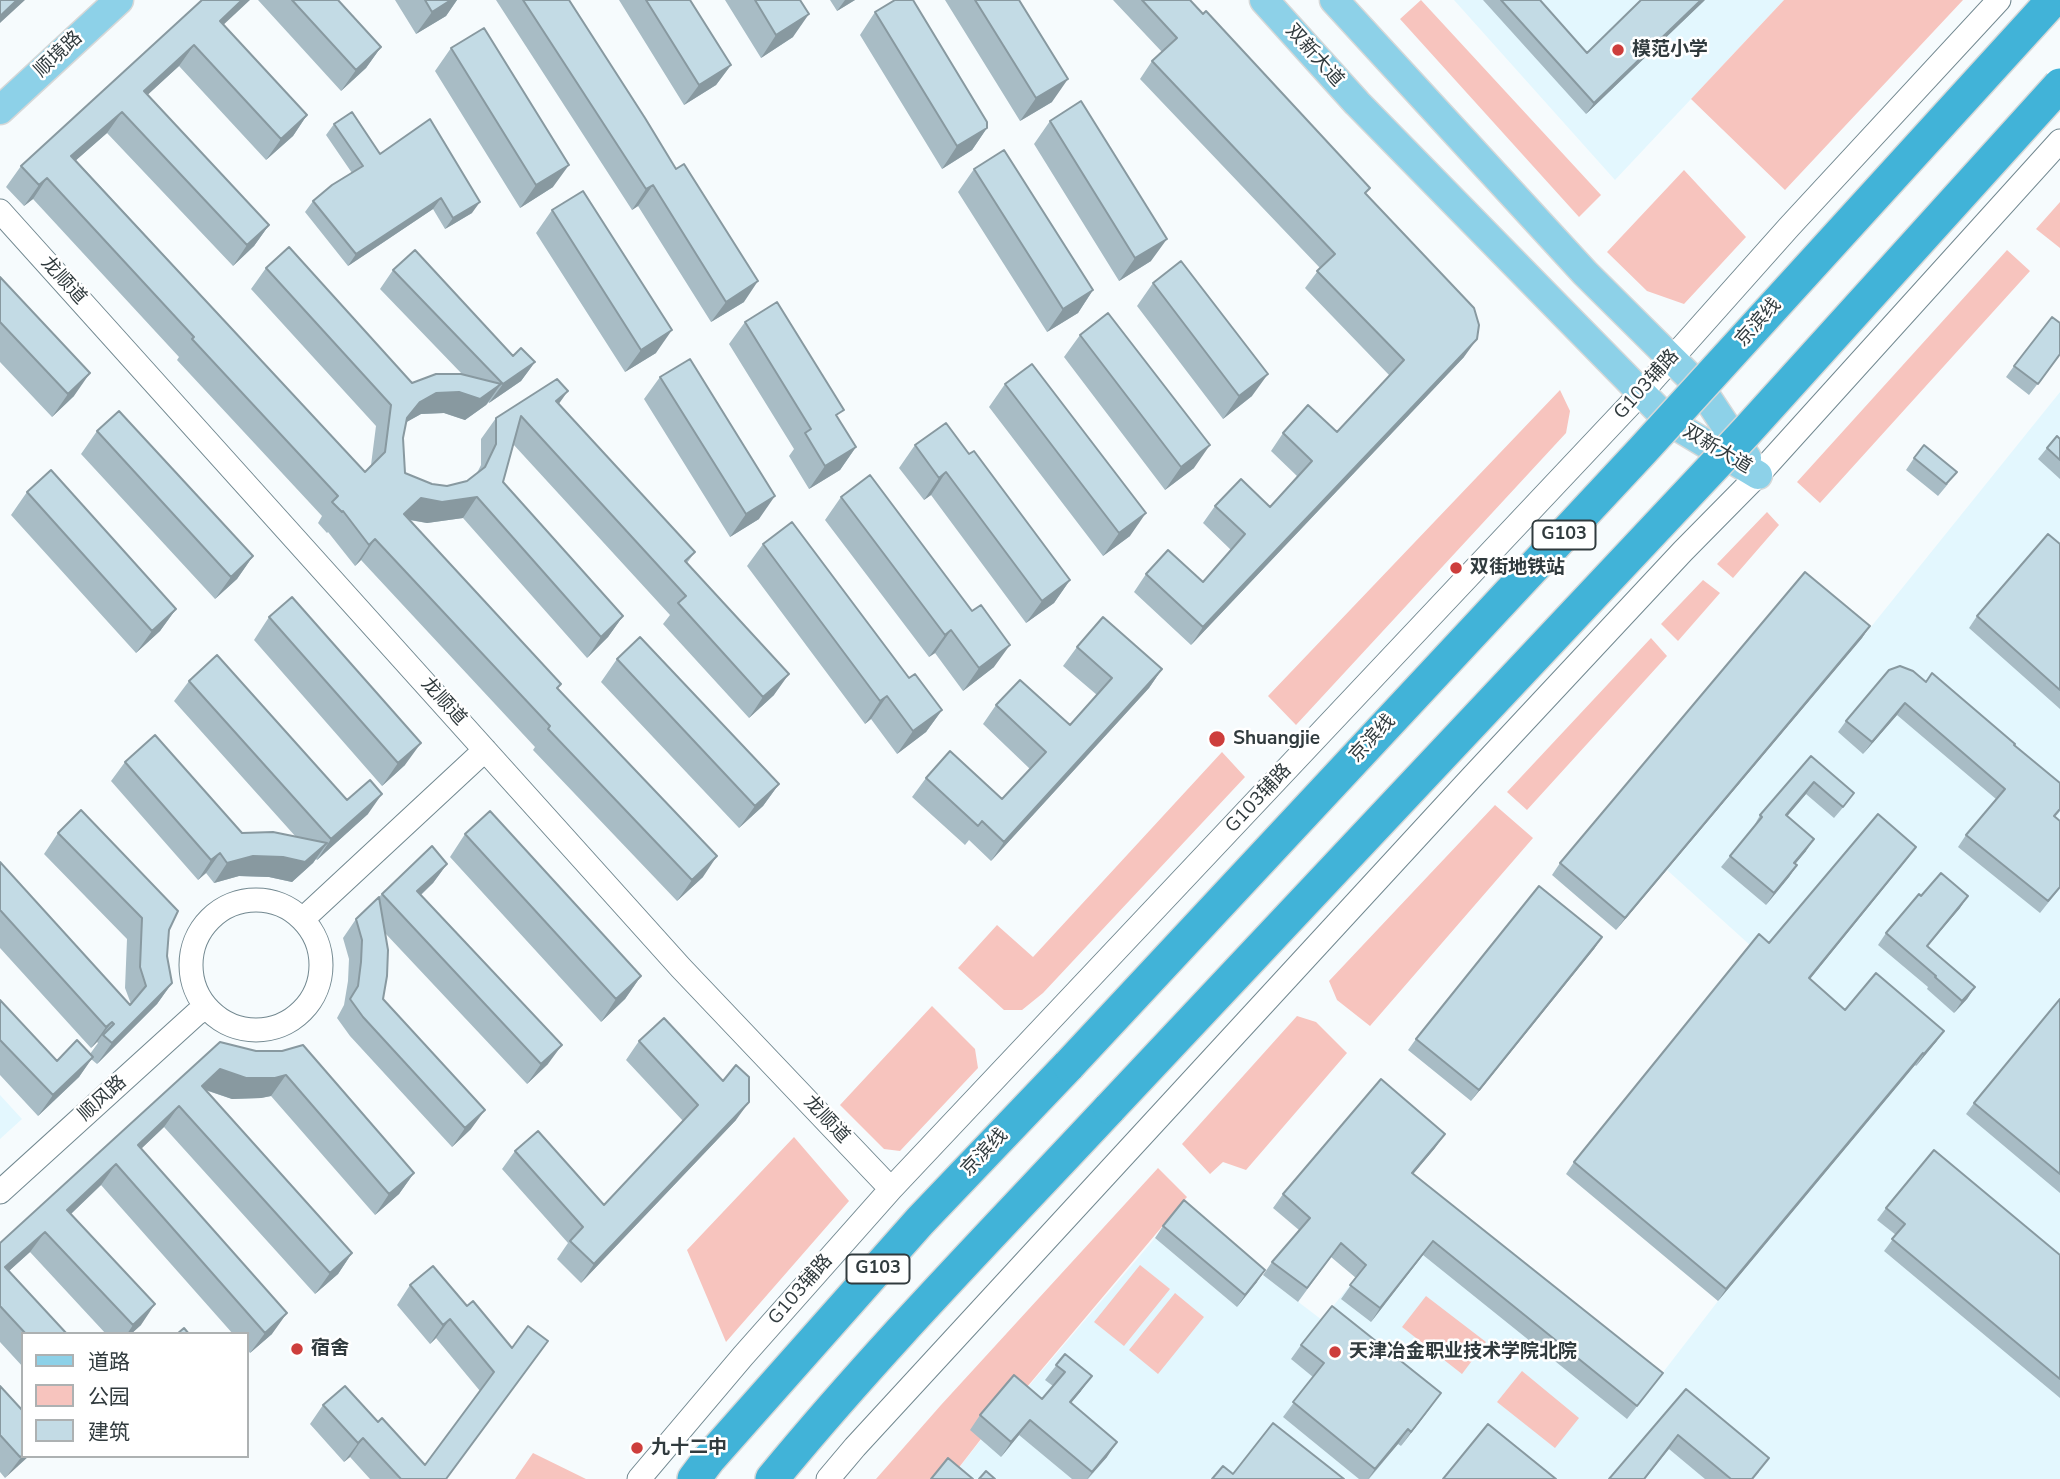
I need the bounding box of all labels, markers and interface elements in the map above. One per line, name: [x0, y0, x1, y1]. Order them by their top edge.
street label: 双新大道: [1280, 20, 1348, 92]
street label: 顺境路: [30, 27, 88, 83]
place label: 模范小学: [1632, 39, 1708, 61]
marker: 模范小学: [1610, 42, 1626, 58]
street label: 龙顺道: [35, 252, 91, 310]
street label: 京滨线: [1731, 294, 1787, 352]
street label: G103辅路: [1610, 345, 1684, 425]
street label: 双新大道: [1679, 421, 1755, 479]
road number: G103: [1532, 520, 1596, 550]
place label: 双街地铁站: [1470, 557, 1565, 579]
marker: 双街地铁站: [1448, 560, 1464, 576]
street label: 龙顺道: [415, 673, 471, 731]
street label: 京滨线: [1345, 710, 1401, 768]
place label: Shuangjie: [1233, 728, 1320, 750]
marker: Shuangjie: [1207, 729, 1227, 749]
street label: G103辅路: [1221, 760, 1297, 838]
street label: 顺风路: [74, 1071, 132, 1127]
street label: 龙顺道: [798, 1091, 854, 1149]
street label: 京滨线: [957, 1125, 1013, 1181]
street label: G103辅路: [764, 1250, 838, 1330]
road number: G103: [846, 1254, 910, 1284]
legend: [21, 1332, 248, 1458]
place label: 宿舍: [311, 1338, 349, 1360]
marker: 宿舍: [289, 1341, 305, 1357]
place label: 天津冶金职业技术学院北院: [1349, 1341, 1577, 1363]
marker: 天津冶金职业技术学院北院: [1327, 1344, 1343, 1360]
text: 道路: [88, 1348, 130, 1376]
text: 公园: [88, 1383, 130, 1411]
text: 建筑: [88, 1418, 130, 1446]
place label: 九十二中: [651, 1437, 727, 1459]
marker: 九十二中: [629, 1440, 645, 1456]

